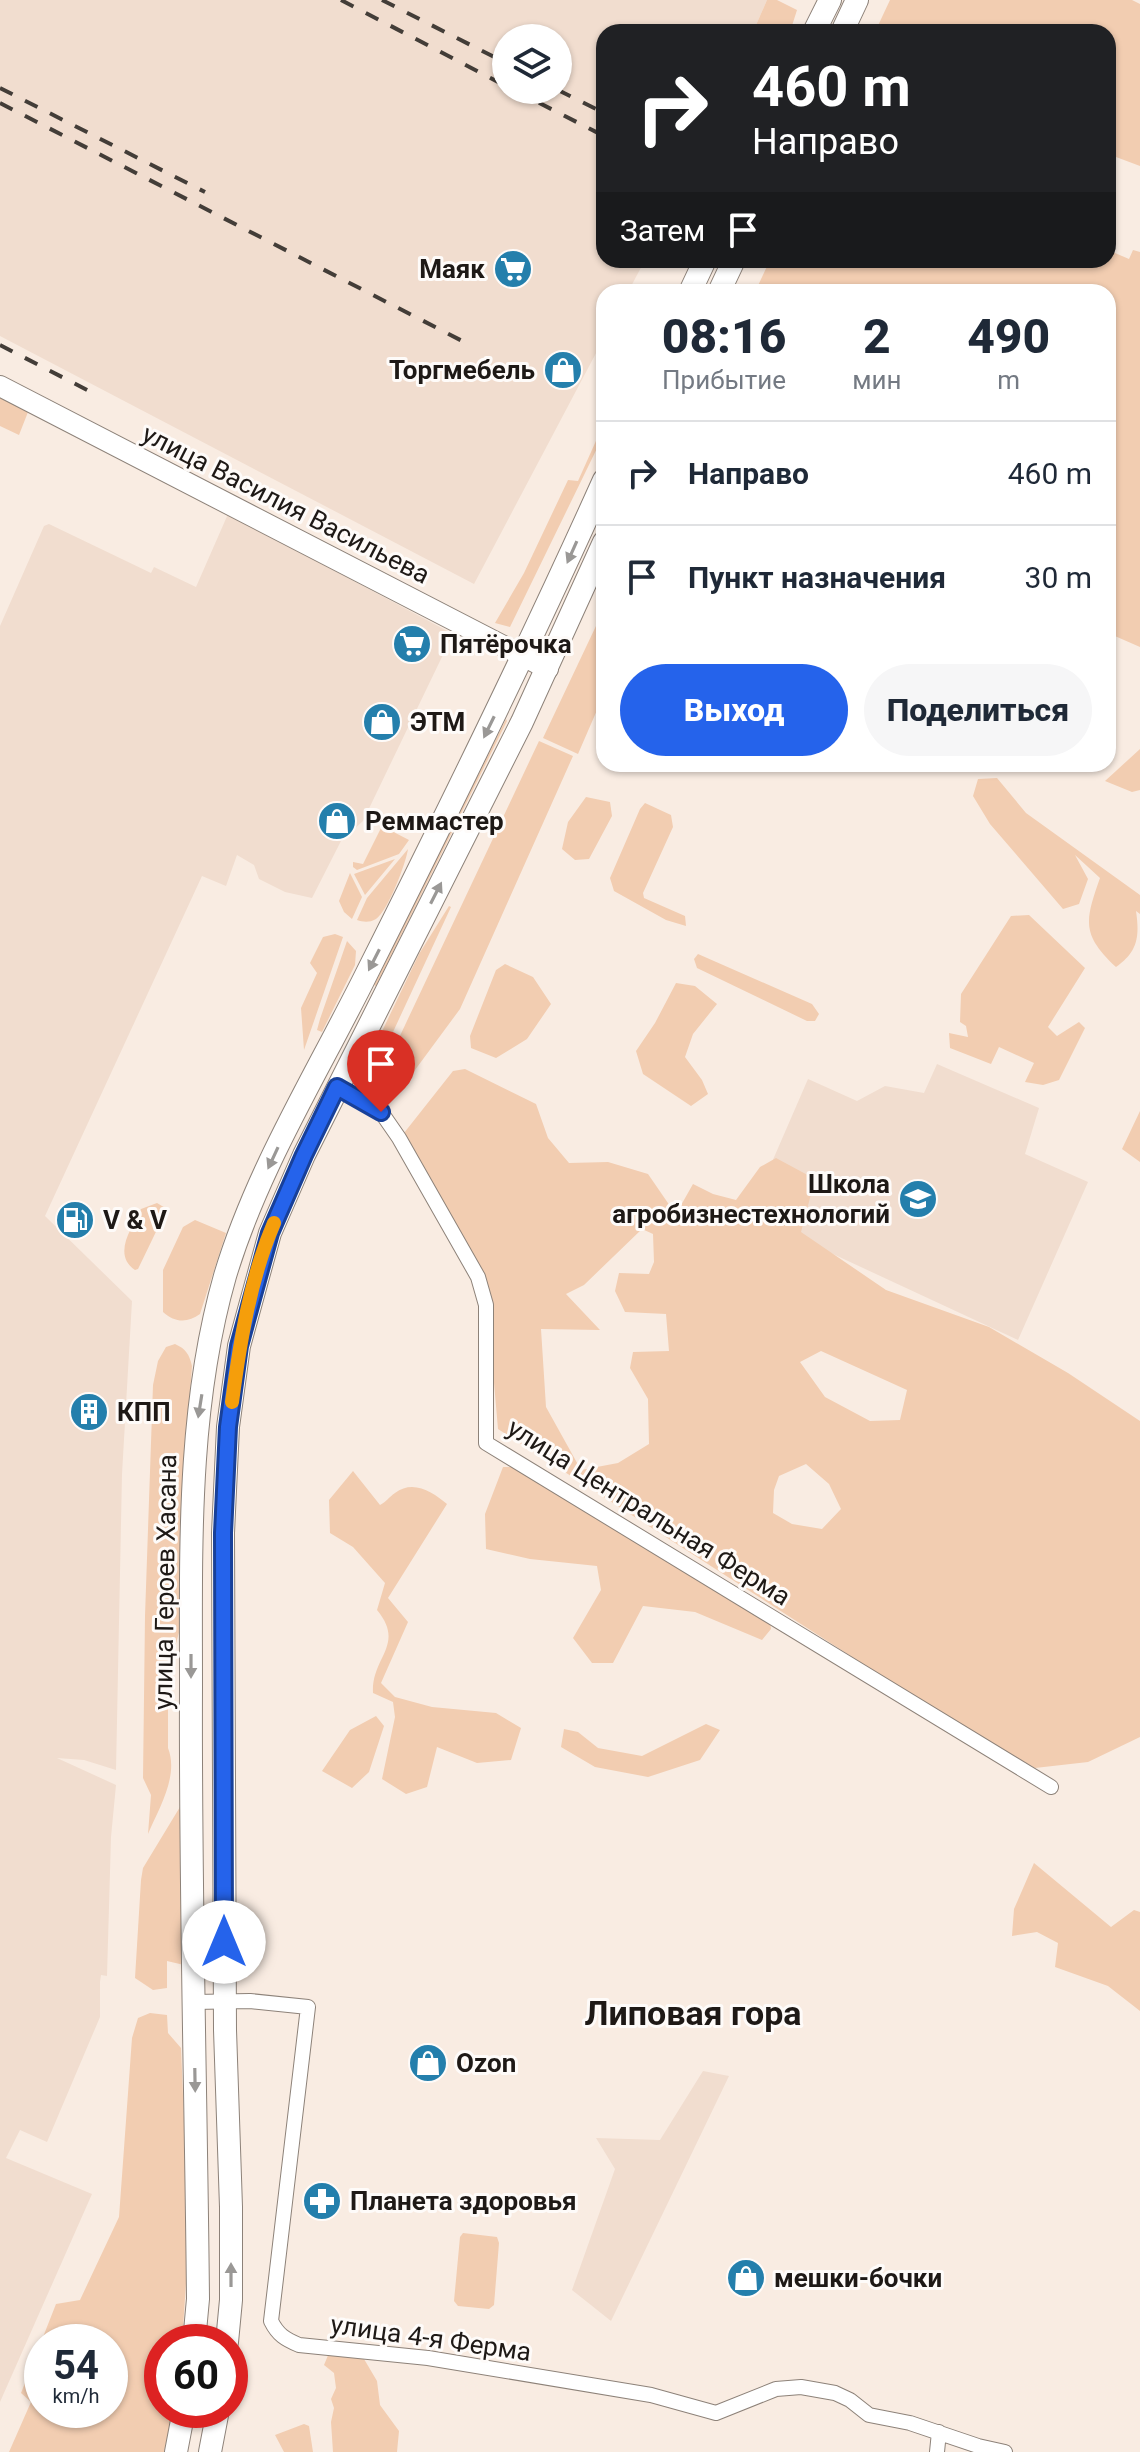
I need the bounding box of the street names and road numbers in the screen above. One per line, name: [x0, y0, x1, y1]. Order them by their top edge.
street label: улица Василия Васильева: [137, 418, 435, 590]
street label: улица Центральная Ферма: [502, 1412, 796, 1612]
street label: улица Героев Хасана: [148, 1454, 182, 1710]
street label: улица 4-я Ферма: [329, 2309, 533, 2367]

